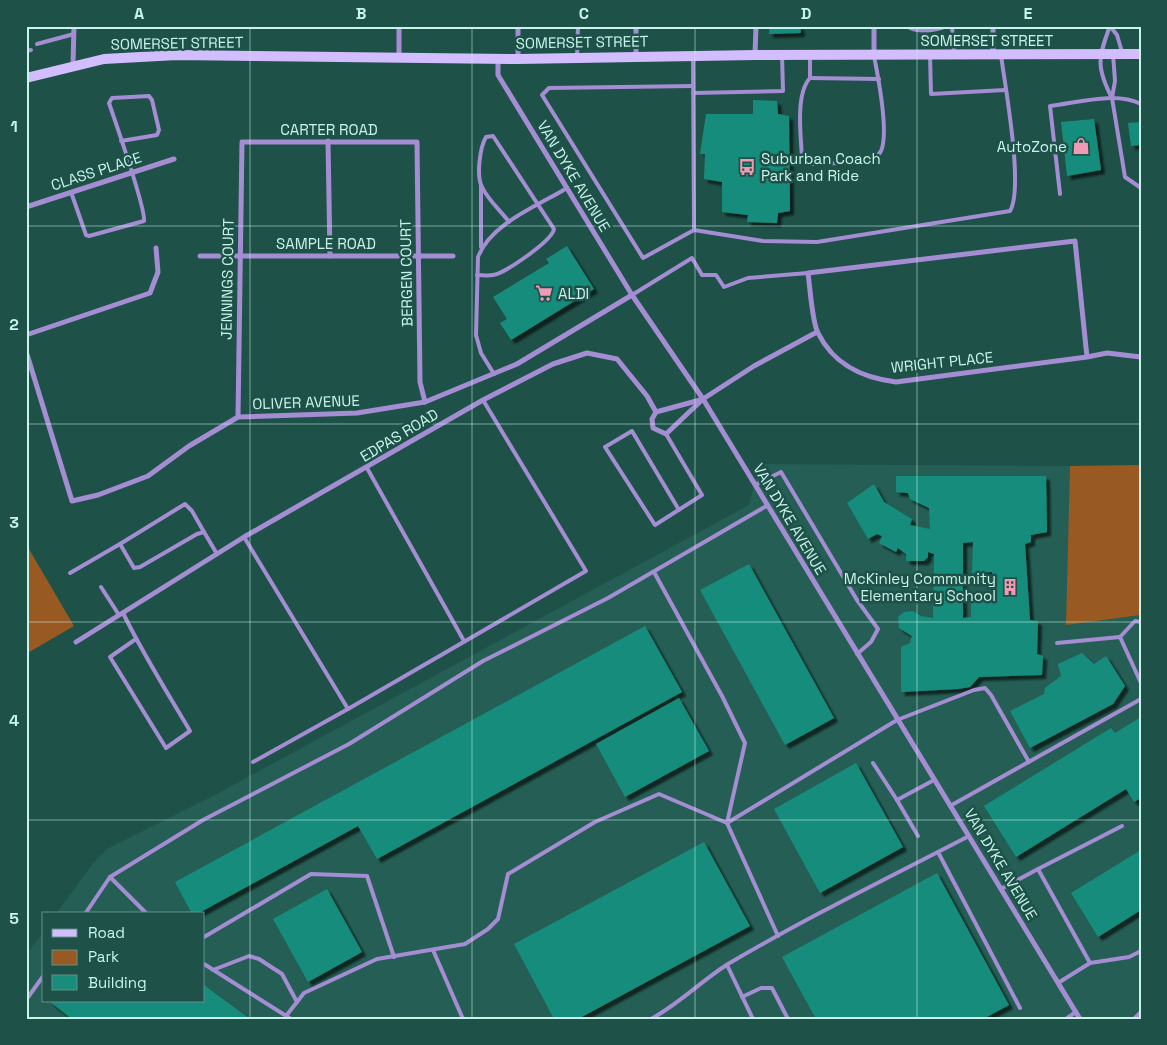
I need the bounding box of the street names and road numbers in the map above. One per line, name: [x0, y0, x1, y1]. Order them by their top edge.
street label: SOMERSET STREET: [515, 31, 649, 53]
street label: SOMERSET STREET: [921, 31, 1054, 50]
street label: SOMERSET STREET: [110, 32, 244, 54]
street label: VAN DYKE AVENUE: [533, 117, 615, 235]
street label: CARTER ROAD: [280, 120, 378, 139]
street label: CLASS PLACE: [48, 147, 144, 195]
street label: JENNINGS COURT: [216, 218, 238, 340]
street label: BERGEN COURT: [396, 219, 416, 327]
street label: SAMPLE ROAD: [276, 234, 376, 253]
street label: WRIGHT PLACE: [890, 347, 994, 377]
street label: OLIVER AVENUE: [252, 391, 360, 413]
street label: EDPAS ROAD: [356, 404, 442, 466]
street label: VAN DYKE AVENUE: [749, 460, 831, 578]
street label: VAN DYKE AVENUE: [960, 805, 1042, 923]

